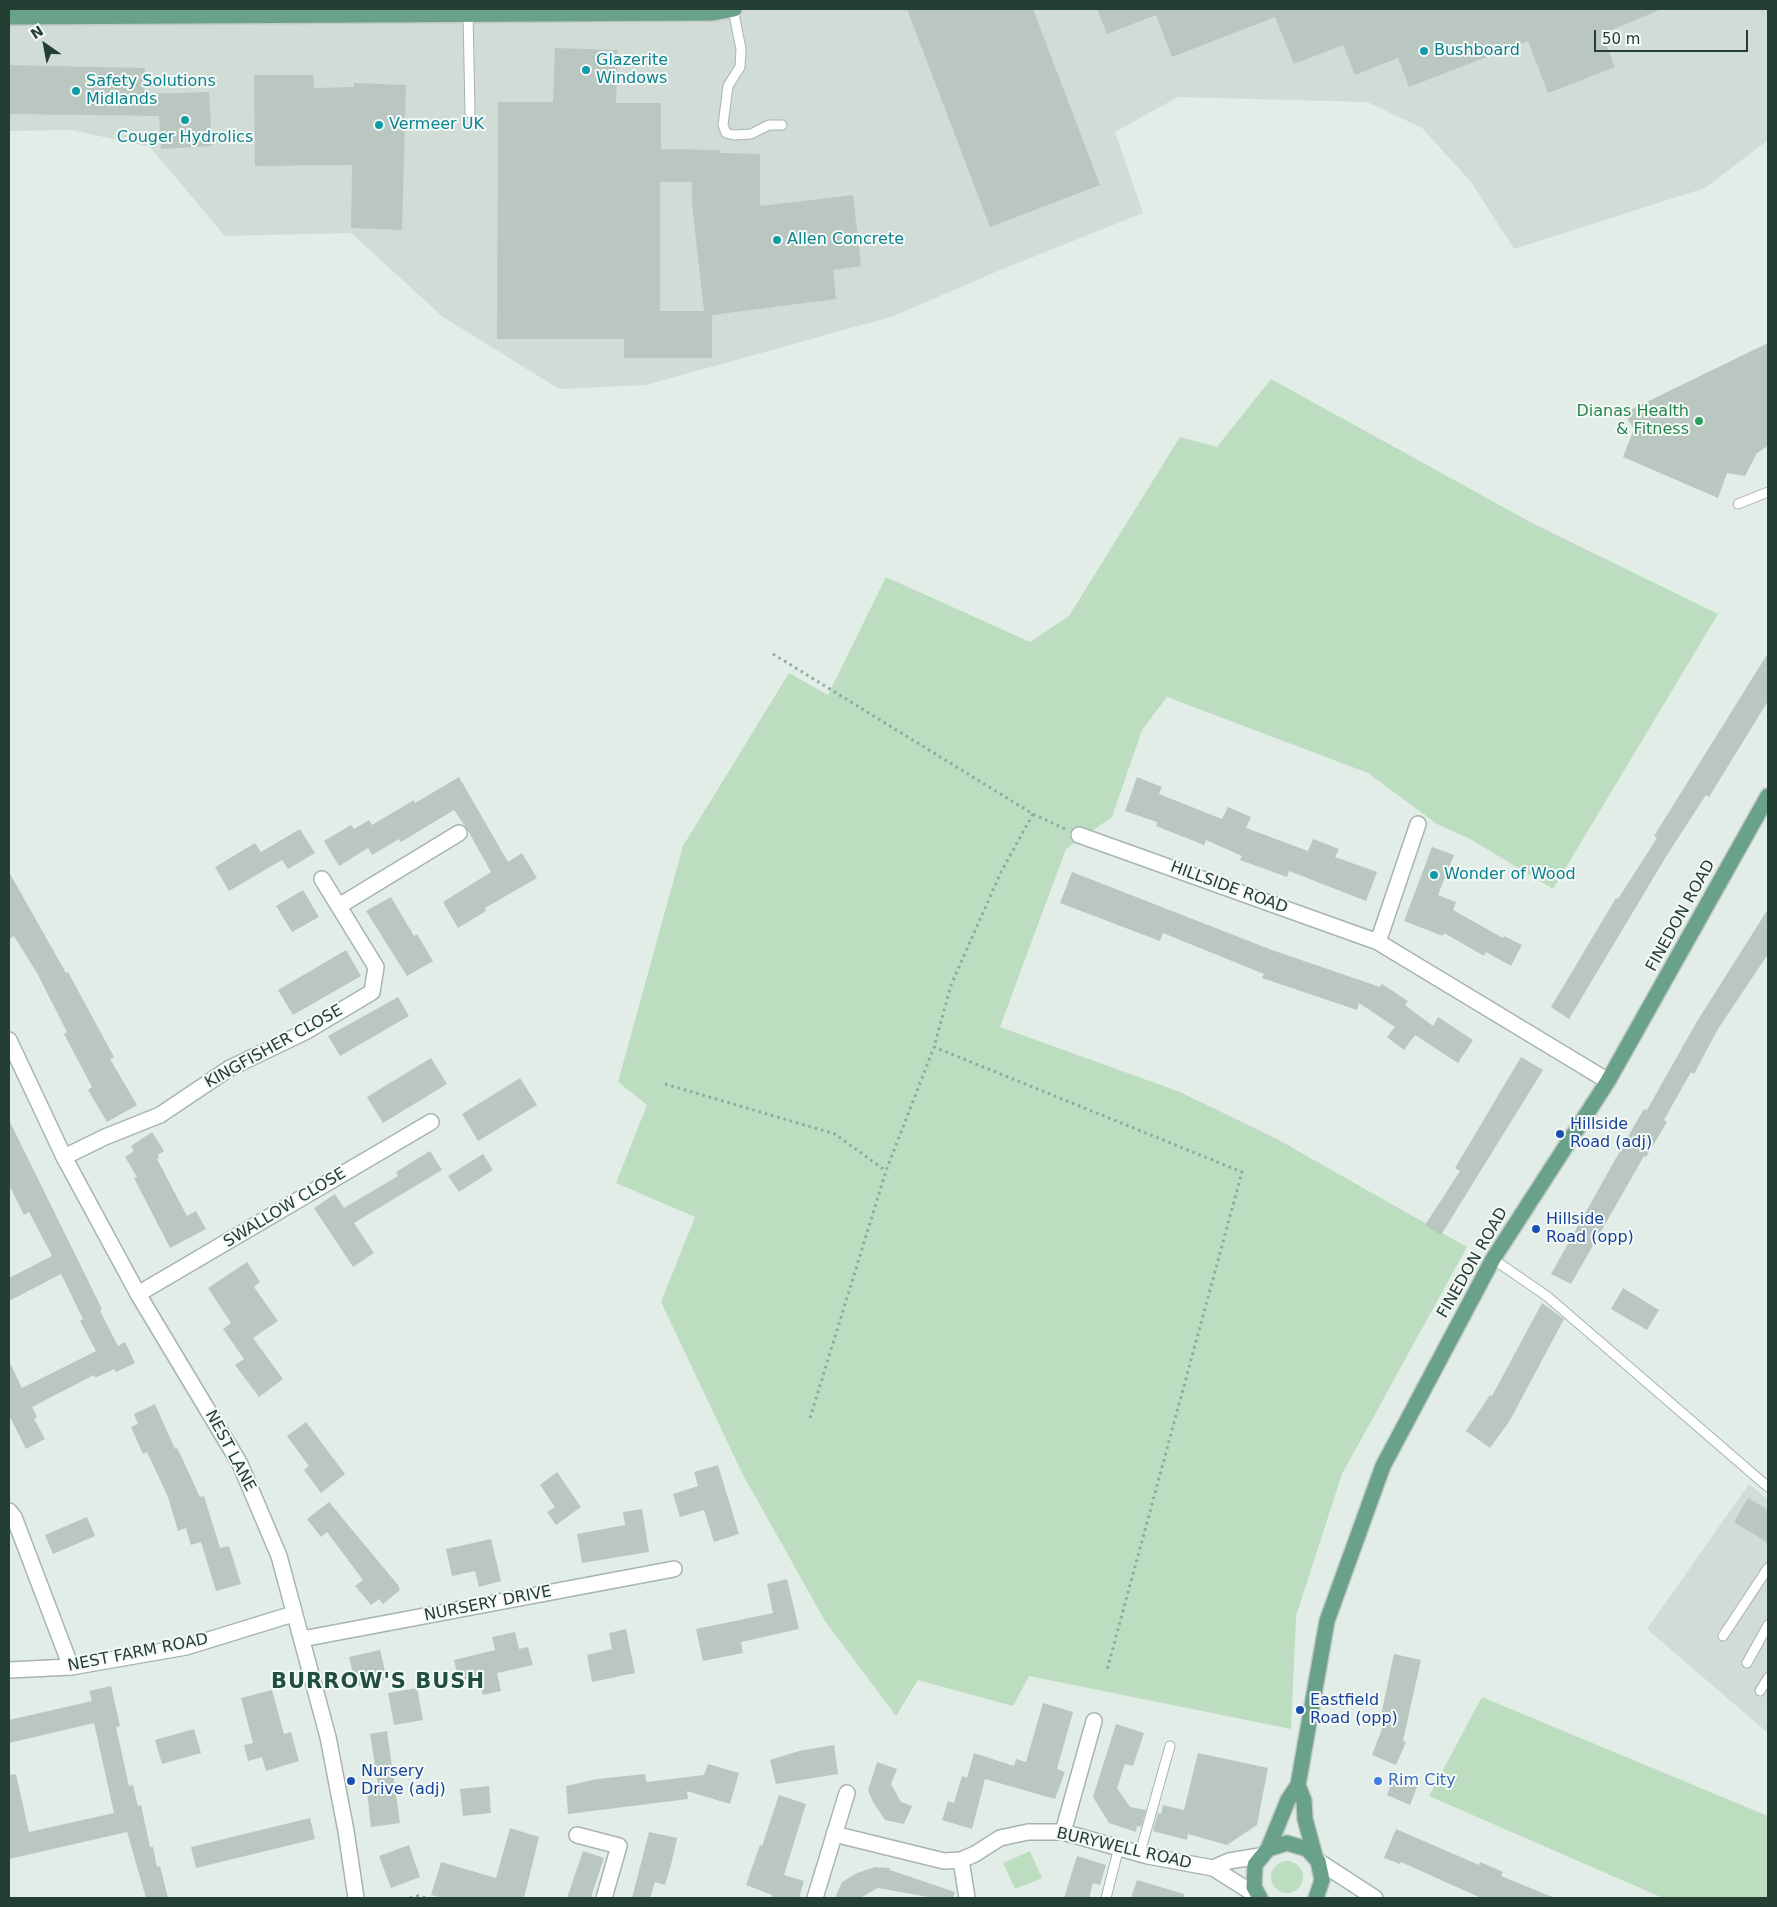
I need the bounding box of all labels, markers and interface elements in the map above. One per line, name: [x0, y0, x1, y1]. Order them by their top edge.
north arrow: [20, 20, 70, 70]
scale bar: [1597, 20, 1751, 52]
text: N: [28, 23, 46, 42]
text: 50 m: [1602, 30, 1640, 48]
place label: Bushboard: [1434, 41, 1520, 61]
marker: Bushboard: [1418, 45, 1430, 57]
place label: Glazerite Windows: [596, 51, 668, 89]
marker: Glazerite Windows: [580, 64, 592, 76]
place label: Safety Solutions Midlands: [86, 72, 216, 110]
marker: Safety Solutions Midlands: [70, 85, 82, 97]
marker: Couger Hydrolics: [179, 114, 191, 126]
place label: Vermeer UK: [389, 115, 484, 135]
marker: Vermeer UK: [373, 119, 385, 131]
place label: Couger Hydrolics: [117, 128, 253, 148]
place label: Allen Concrete: [787, 230, 904, 250]
marker: Allen Concrete: [771, 234, 783, 246]
place label: Dianas Health & Fitness: [1577, 402, 1689, 440]
marker: Dianas Health & Fitness: [1693, 415, 1705, 427]
street label: FINEDON ROAD: [1642, 857, 1720, 975]
street label: HILLSIDE ROAD: [1168, 858, 1290, 918]
place label: Wonder of Wood: [1444, 865, 1576, 885]
marker: Wonder of Wood: [1428, 869, 1440, 881]
street label: KINGFISHER CLOSE: [202, 1001, 346, 1093]
place label: Hillside Road (adj): [1570, 1115, 1652, 1153]
marker: Hillside Road (adj): [1554, 1128, 1566, 1140]
street label: SWALLOW CLOSE: [220, 1164, 350, 1252]
street label: FINEDON ROAD: [1434, 1204, 1512, 1322]
place label: Hillside Road (opp): [1546, 1210, 1634, 1248]
marker: Hillside Road (opp): [1530, 1223, 1542, 1235]
street label: NEST LANE: [201, 1407, 259, 1495]
street label: NURSERY DRIVE: [423, 1582, 553, 1626]
street label: NEST FARM ROAD: [66, 1630, 210, 1676]
district label: BURROW'S BUSH: [269, 1670, 487, 1696]
place label: Eastfield Road (opp): [1310, 1691, 1398, 1729]
marker: Eastfield Road (opp): [1294, 1704, 1306, 1716]
place label: Nursery Drive (adj): [361, 1762, 446, 1800]
place label: Rim City: [1388, 1771, 1456, 1791]
marker: Nursery Drive (adj): [345, 1775, 357, 1787]
marker: Rim City: [1372, 1775, 1384, 1787]
street label: BURYWELL ROAD: [1055, 1824, 1193, 1874]

